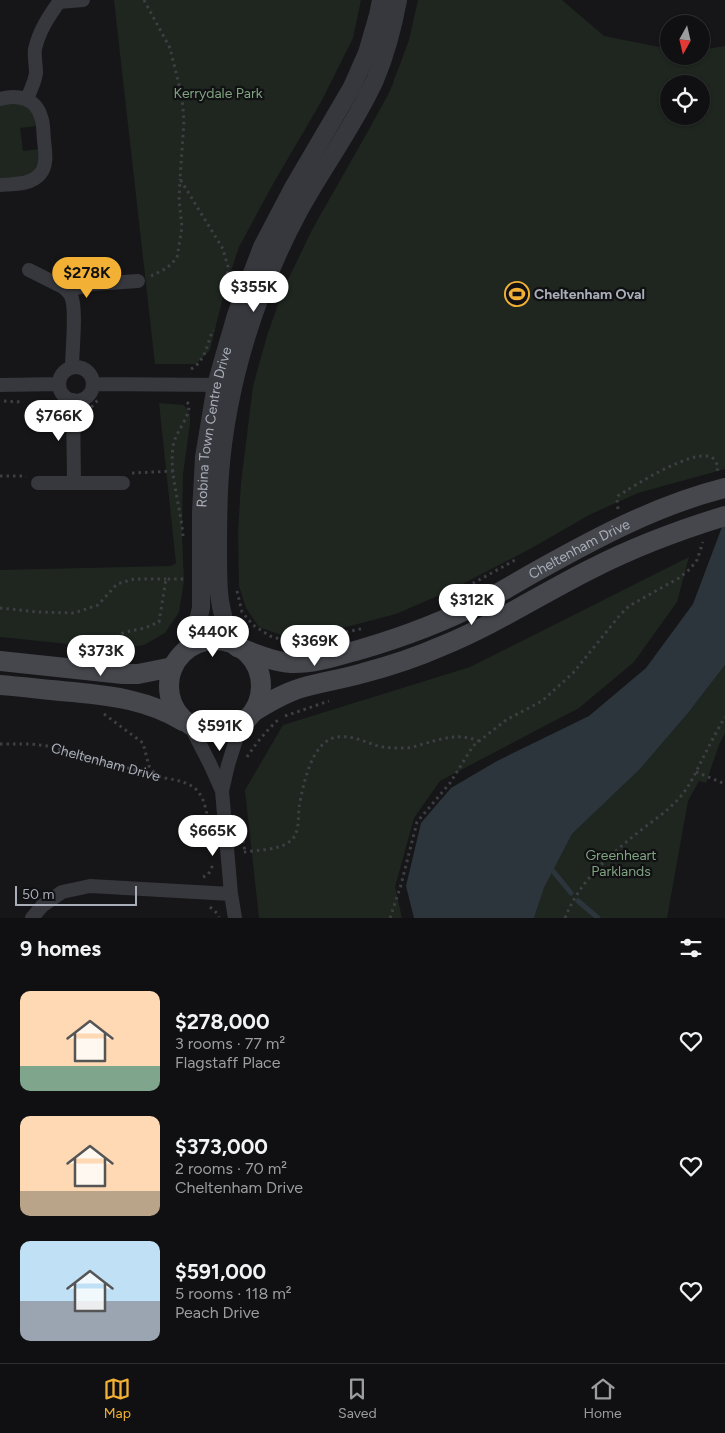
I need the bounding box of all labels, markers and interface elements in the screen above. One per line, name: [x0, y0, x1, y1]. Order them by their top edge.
north arrow: [660, 15, 710, 65]
map controls: [660, 15, 710, 125]
button: locate: [660, 75, 710, 125]
park label: Kerrydale Park: [174, 85, 263, 102]
pin: $278K: [52, 256, 122, 299]
text: $278K: [63, 263, 111, 282]
pin: $355K: [219, 270, 289, 313]
text: $355K: [230, 277, 278, 296]
sports icon: Cheltenham Oval: [504, 281, 530, 307]
place label: Cheltenham Oval: [534, 286, 645, 303]
street label: Robina Town Centre Drive: [193, 344, 235, 508]
pin: $766K: [24, 400, 94, 442]
text: $766K: [36, 406, 82, 425]
street label: Cheltenham Drive: [525, 515, 633, 582]
pin: $312K: [437, 584, 507, 626]
text: $312K: [450, 590, 494, 609]
pin: $440K: [178, 616, 248, 658]
text: $440K: [188, 622, 238, 641]
pin: $369K: [280, 624, 350, 667]
text: $369K: [292, 631, 338, 650]
pin: $373K: [66, 634, 136, 677]
text: $373K: [78, 641, 124, 660]
pin: $591K: [185, 710, 255, 752]
text: $591K: [198, 716, 242, 735]
street label: Cheltenham Drive: [49, 739, 162, 785]
pin: $665K: [178, 814, 248, 857]
text: $665K: [189, 821, 237, 840]
park label: Greenheart Parklands: [585, 847, 657, 880]
scale bar: [15, 883, 138, 906]
text: 50 m: [22, 886, 54, 903]
icon: filters: [677, 934, 705, 962]
text: 9 homes: [20, 936, 101, 961]
text: $278,000: [175, 1009, 270, 1034]
icon: home: [60, 1011, 120, 1071]
icon: heart: [677, 1027, 705, 1055]
text: 3 rooms · 77 m²: [175, 1034, 285, 1053]
text: Flagstaff Place: [175, 1053, 280, 1072]
text: $373,000: [175, 1134, 268, 1159]
icon: home: [60, 1136, 120, 1196]
icon: heart: [677, 1152, 705, 1180]
text: 2 rooms · 70 m²: [175, 1159, 287, 1178]
text: Cheltenham Drive: [175, 1178, 303, 1197]
text: $591,000: [175, 1259, 266, 1284]
icon: home: [60, 1261, 120, 1321]
icon: heart: [677, 1277, 705, 1305]
text: 5 rooms · 118 m²: [175, 1284, 292, 1303]
text: Peach Drive: [175, 1303, 260, 1322]
tab: Map: [103, 1375, 131, 1422]
tab: Saved: [338, 1375, 377, 1422]
tab: Home: [583, 1375, 622, 1422]

